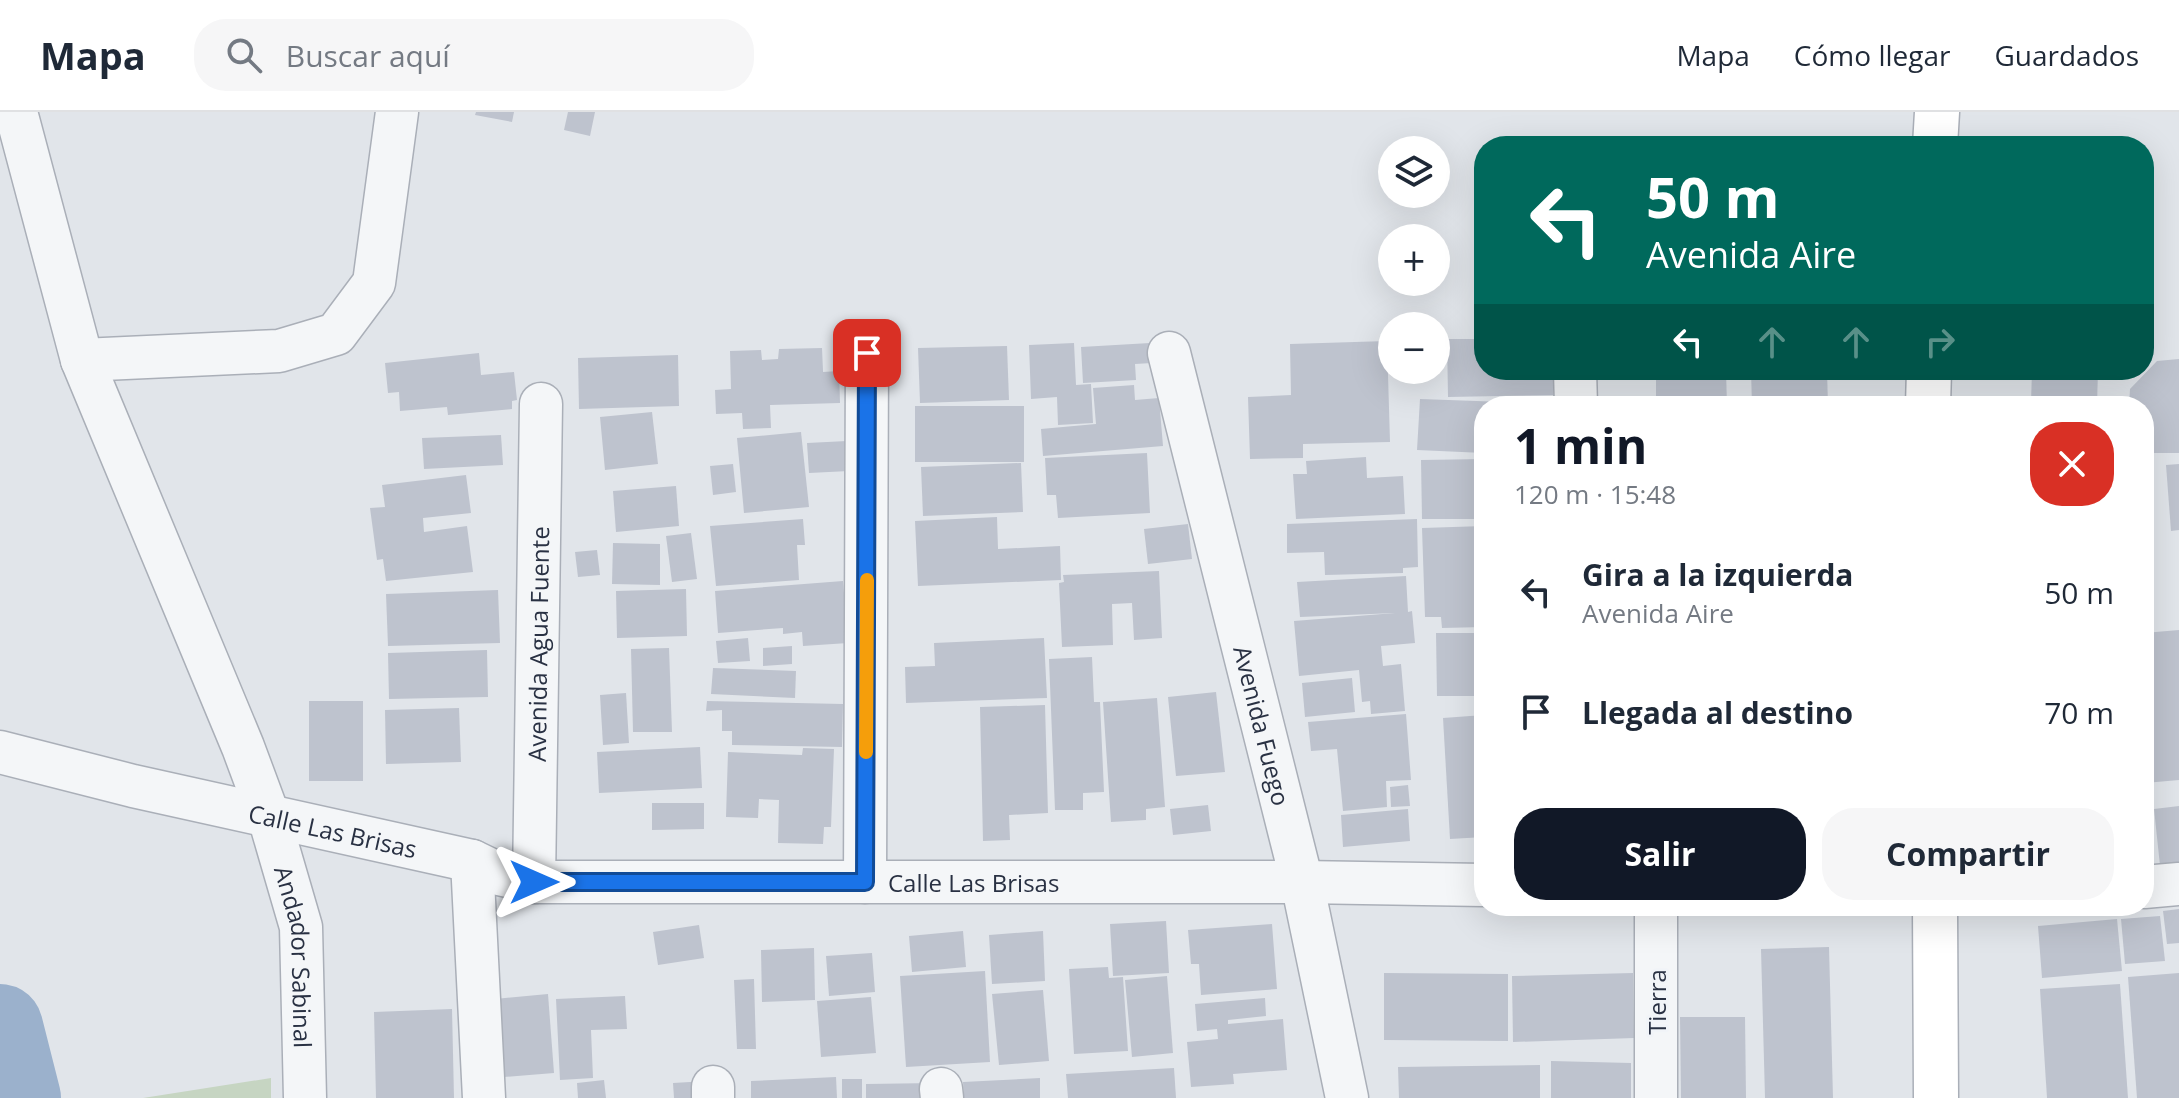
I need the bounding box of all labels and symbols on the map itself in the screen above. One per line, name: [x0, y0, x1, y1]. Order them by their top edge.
pin: [833, 319, 901, 387]
street label: Avenida Agua Fuente: [519, 526, 556, 762]
street label: Avenida Fuego: [1227, 642, 1299, 809]
street label: Calle Las Brisas: [246, 796, 420, 865]
position arrow: [492, 840, 576, 924]
street label: Andador Sabinal: [267, 862, 320, 1049]
street label: Calle Las Brisas: [888, 866, 1059, 899]
street label: Tierra: [1640, 969, 1673, 1035]

